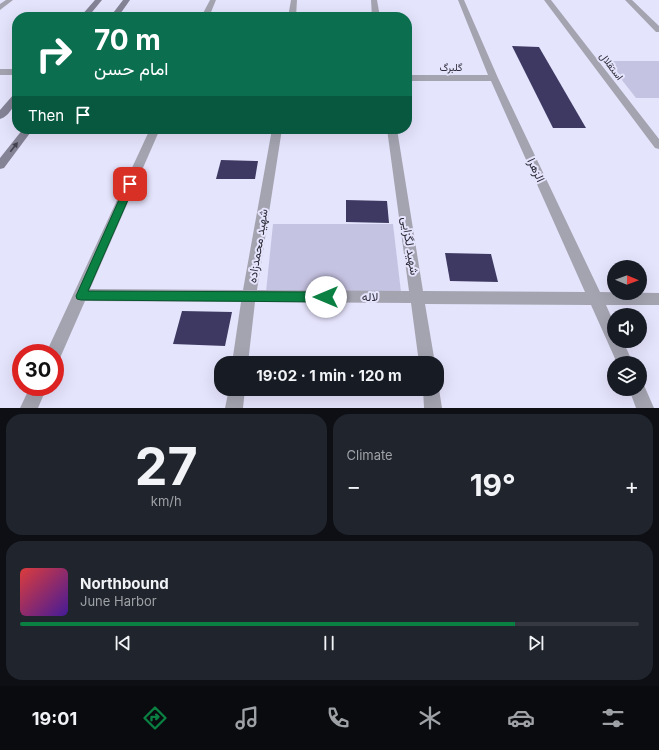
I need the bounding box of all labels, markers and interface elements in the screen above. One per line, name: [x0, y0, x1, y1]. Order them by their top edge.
text: 70 m: [94, 23, 161, 57]
icon: right: [28, 28, 80, 80]
street label: استقلال: [598, 50, 626, 82]
text: امام حسن: [94, 58, 169, 79]
street label: گلبرگ: [440, 61, 463, 74]
icon: arrive: [72, 104, 94, 126]
text: Then: [28, 106, 64, 125]
one-way arrow: [10, 142, 18, 153]
street label: الزهرا: [523, 155, 549, 185]
pin: [113, 167, 147, 201]
icon: arrive: [119, 173, 141, 195]
street label: شهید محمدزاده: [244, 208, 272, 284]
street label: شهید لگزایی: [397, 216, 423, 276]
north arrow: [607, 260, 647, 300]
map controls: [607, 260, 647, 396]
position arrow: [305, 276, 347, 318]
street label: لاله: [362, 289, 378, 304]
button: sound: [607, 308, 647, 348]
speed limit sign: 30: [12, 344, 64, 396]
button: layers: [607, 356, 647, 396]
text: 19:02 · 1 min · 120 m: [256, 366, 402, 385]
text: 27: [135, 435, 198, 498]
text: Climate: [347, 447, 393, 463]
text: 19°: [470, 467, 516, 503]
text: −: [347, 473, 361, 499]
text: +: [624, 473, 639, 499]
text: km/h: [151, 493, 182, 509]
text: Northbound: [80, 574, 169, 593]
text: June Harbor: [80, 593, 157, 609]
icon: previous: [112, 632, 134, 654]
icon: pause: [318, 632, 340, 654]
icon: next: [525, 632, 547, 654]
icon: directions: [141, 704, 169, 732]
icon: music: [233, 704, 261, 732]
icon: phone: [324, 704, 352, 732]
icon: climate: [416, 704, 444, 732]
icon: car: [507, 704, 535, 732]
icon: filters: [599, 704, 627, 732]
text: 19:01: [32, 708, 77, 729]

